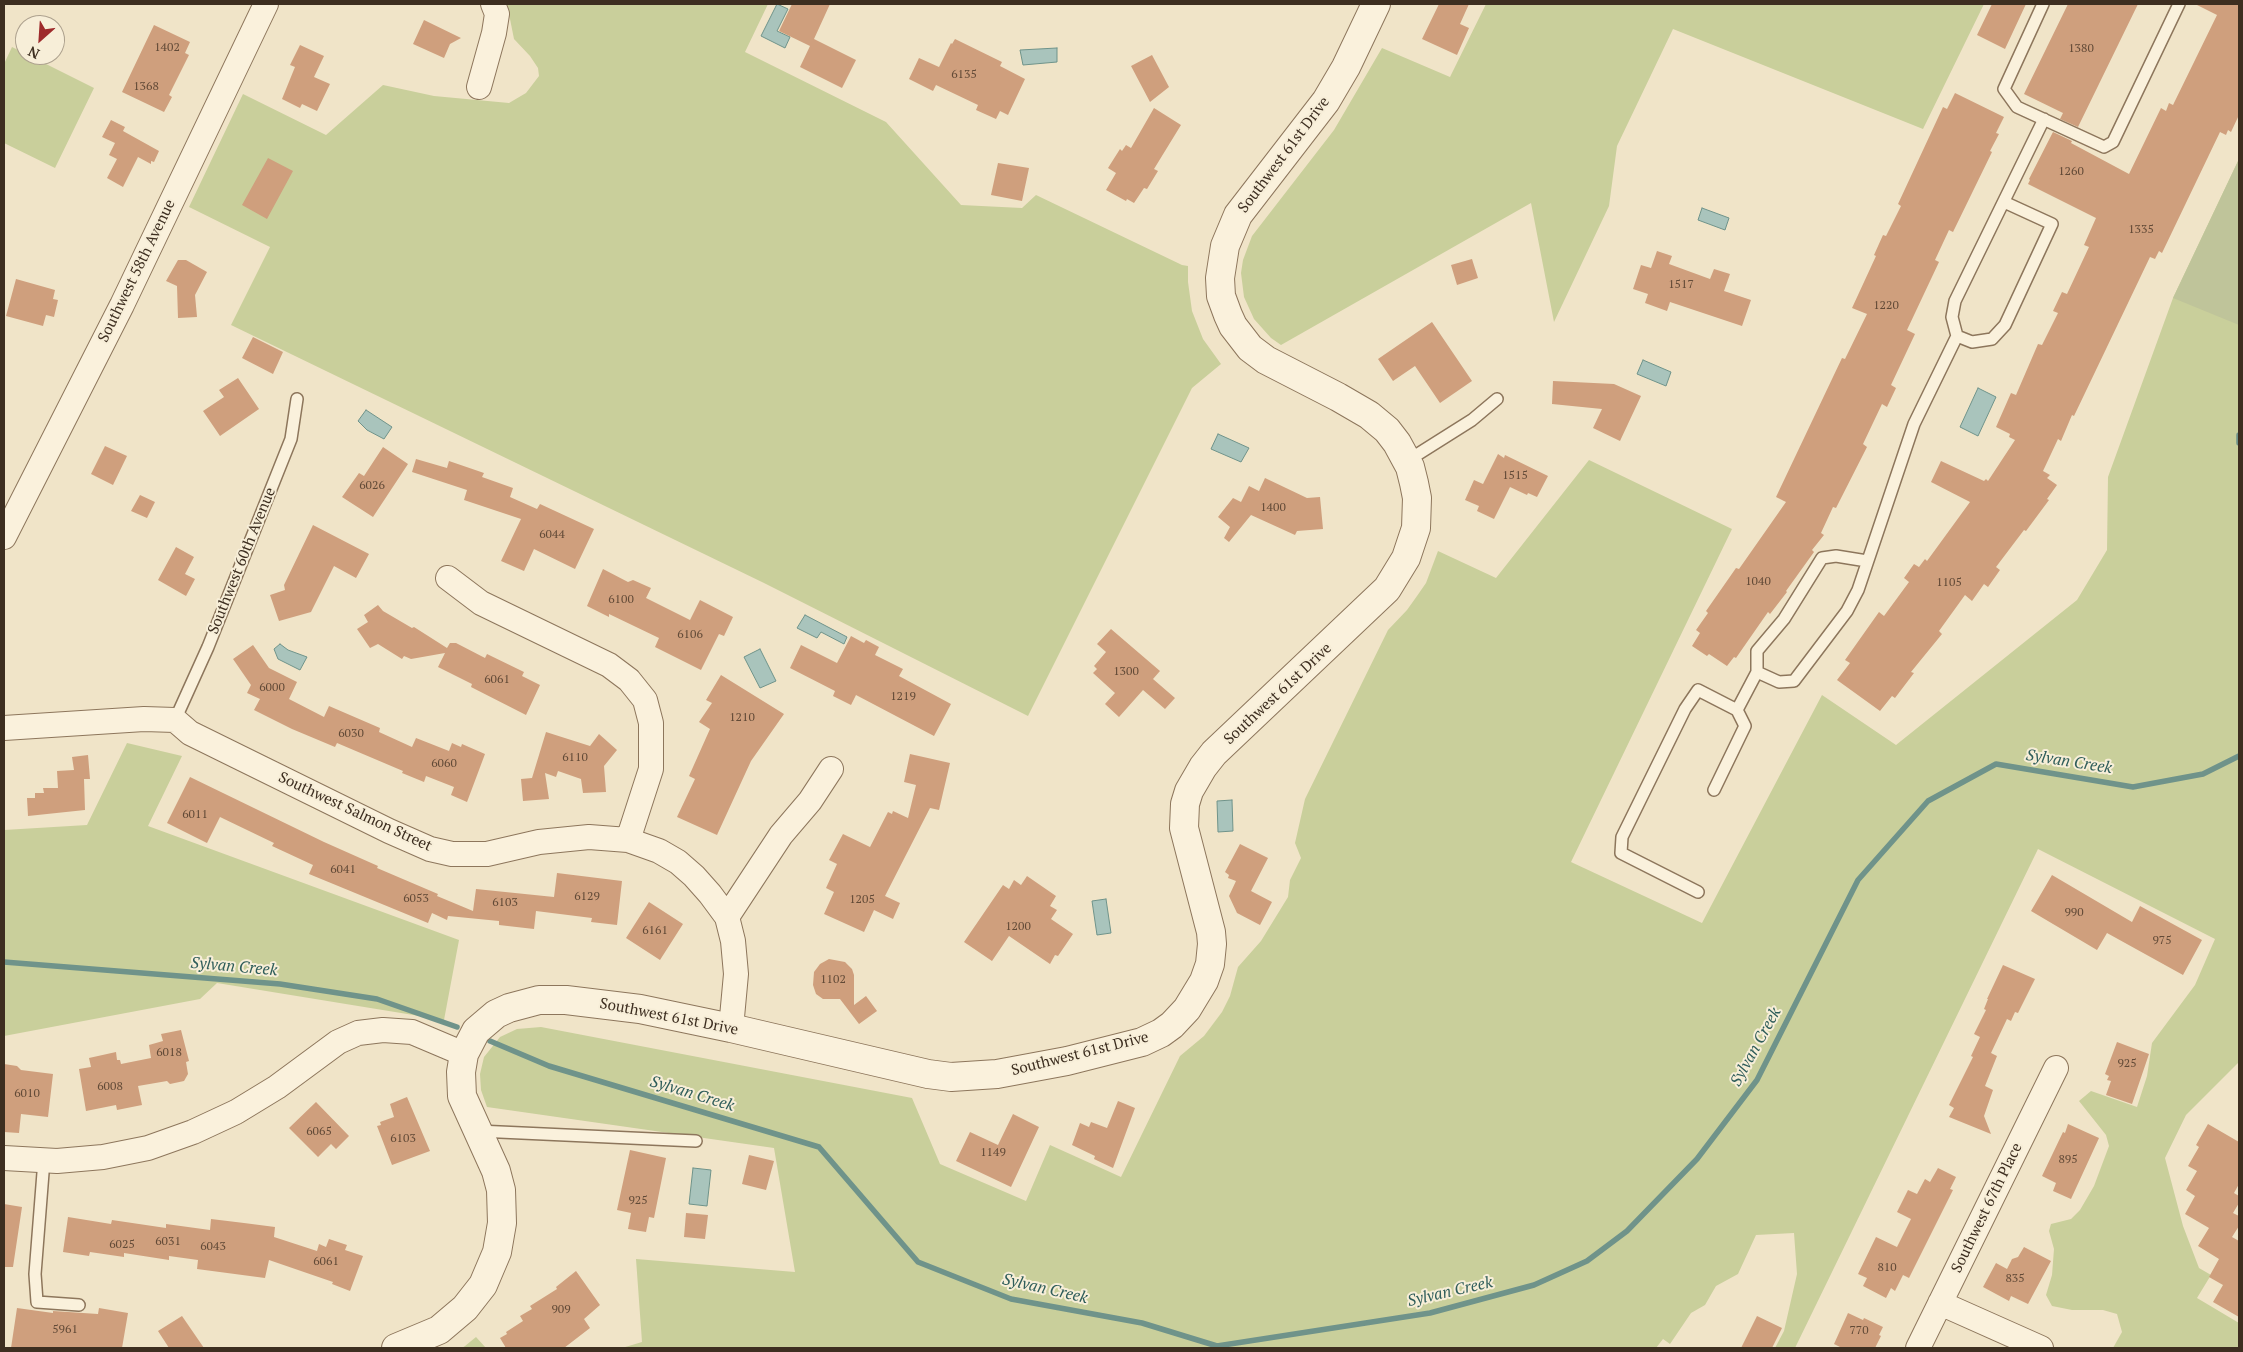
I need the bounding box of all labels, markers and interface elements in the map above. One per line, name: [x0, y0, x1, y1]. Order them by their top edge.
north arrow: [15, 15, 65, 65]
house number: 1402: [154, 41, 180, 55]
text: N: [25, 42, 43, 64]
house number: 1380: [2068, 42, 2094, 56]
house number: 6135: [951, 68, 977, 82]
house number: 1368: [133, 80, 159, 94]
street label: Southwest 61st Drive: [1234, 93, 1334, 217]
house number: 1260: [2058, 165, 2084, 179]
street label: Southwest 58th Avenue: [95, 197, 179, 345]
house number: 1335: [2128, 223, 2154, 237]
house number: 1517: [1668, 278, 1694, 292]
house number: 1220: [1873, 299, 1899, 313]
house number: 1515: [1502, 469, 1528, 483]
house number: 6026: [359, 479, 385, 493]
street label: Southwest 60th Avenue: [204, 485, 280, 637]
house number: 1400: [1260, 501, 1286, 515]
house number: 6044: [539, 528, 565, 542]
house number: 1040: [1745, 575, 1771, 589]
house number: 1105: [1936, 576, 1962, 590]
house number: 6100: [608, 593, 634, 607]
house number: 6106: [677, 628, 703, 642]
street label: Southwest 61st Drive: [1220, 639, 1336, 749]
house number: 1300: [1113, 665, 1139, 679]
house number: 6061: [484, 673, 510, 687]
house number: 6000: [259, 681, 285, 695]
house number: 1219: [890, 690, 916, 704]
house number: 1210: [729, 711, 755, 725]
house number: 6030: [338, 727, 364, 741]
water label: Sylvan Creek: [2025, 746, 2113, 778]
house number: 6110: [562, 751, 588, 765]
house number: 6060: [431, 757, 457, 771]
street label: Southwest Salmon Street: [275, 769, 435, 855]
house number: 6011: [182, 808, 208, 822]
house number: 6041: [330, 863, 356, 877]
house number: 6129: [574, 890, 600, 904]
house number: 6053: [403, 892, 429, 906]
house number: 1205: [849, 893, 875, 907]
house number: 6103: [492, 896, 518, 910]
house number: 990: [2064, 906, 2084, 920]
house number: 1200: [1005, 920, 1031, 934]
house number: 6161: [642, 924, 668, 938]
house number: 975: [2152, 934, 2172, 948]
water label: Sylvan Creek: [190, 954, 278, 980]
house number: 1102: [820, 973, 846, 987]
street label: Southwest 61st Drive: [598, 995, 740, 1039]
water label: Sylvan Creek: [1727, 1004, 1785, 1090]
street label: Southwest 61st Drive: [1010, 1028, 1150, 1080]
house number: 6018: [156, 1046, 182, 1060]
house number: 925: [2117, 1057, 2137, 1071]
water label: Sylvan Creek: [648, 1072, 736, 1116]
house number: 6008: [97, 1080, 123, 1094]
house number: 6010: [14, 1087, 40, 1101]
house number: 6065: [306, 1125, 332, 1139]
house number: 6103: [390, 1132, 416, 1146]
street label: Southwest 67th Place: [1948, 1140, 2026, 1276]
house number: 1149: [980, 1146, 1006, 1160]
house number: 895: [2058, 1153, 2078, 1167]
house number: 925: [628, 1194, 648, 1208]
house number: 6031: [155, 1235, 181, 1249]
house number: 6025: [109, 1238, 135, 1252]
house number: 6043: [200, 1240, 226, 1254]
house number: 6061: [313, 1255, 339, 1269]
house number: 810: [1877, 1261, 1897, 1275]
water label: Sylvan Creek: [1000, 1270, 1090, 1308]
house number: 835: [2005, 1272, 2025, 1286]
water label: Sylvan Creek: [1405, 1273, 1495, 1311]
house number: 909: [551, 1303, 571, 1317]
house number: 5961: [52, 1323, 78, 1337]
house number: 770: [1849, 1324, 1869, 1338]

